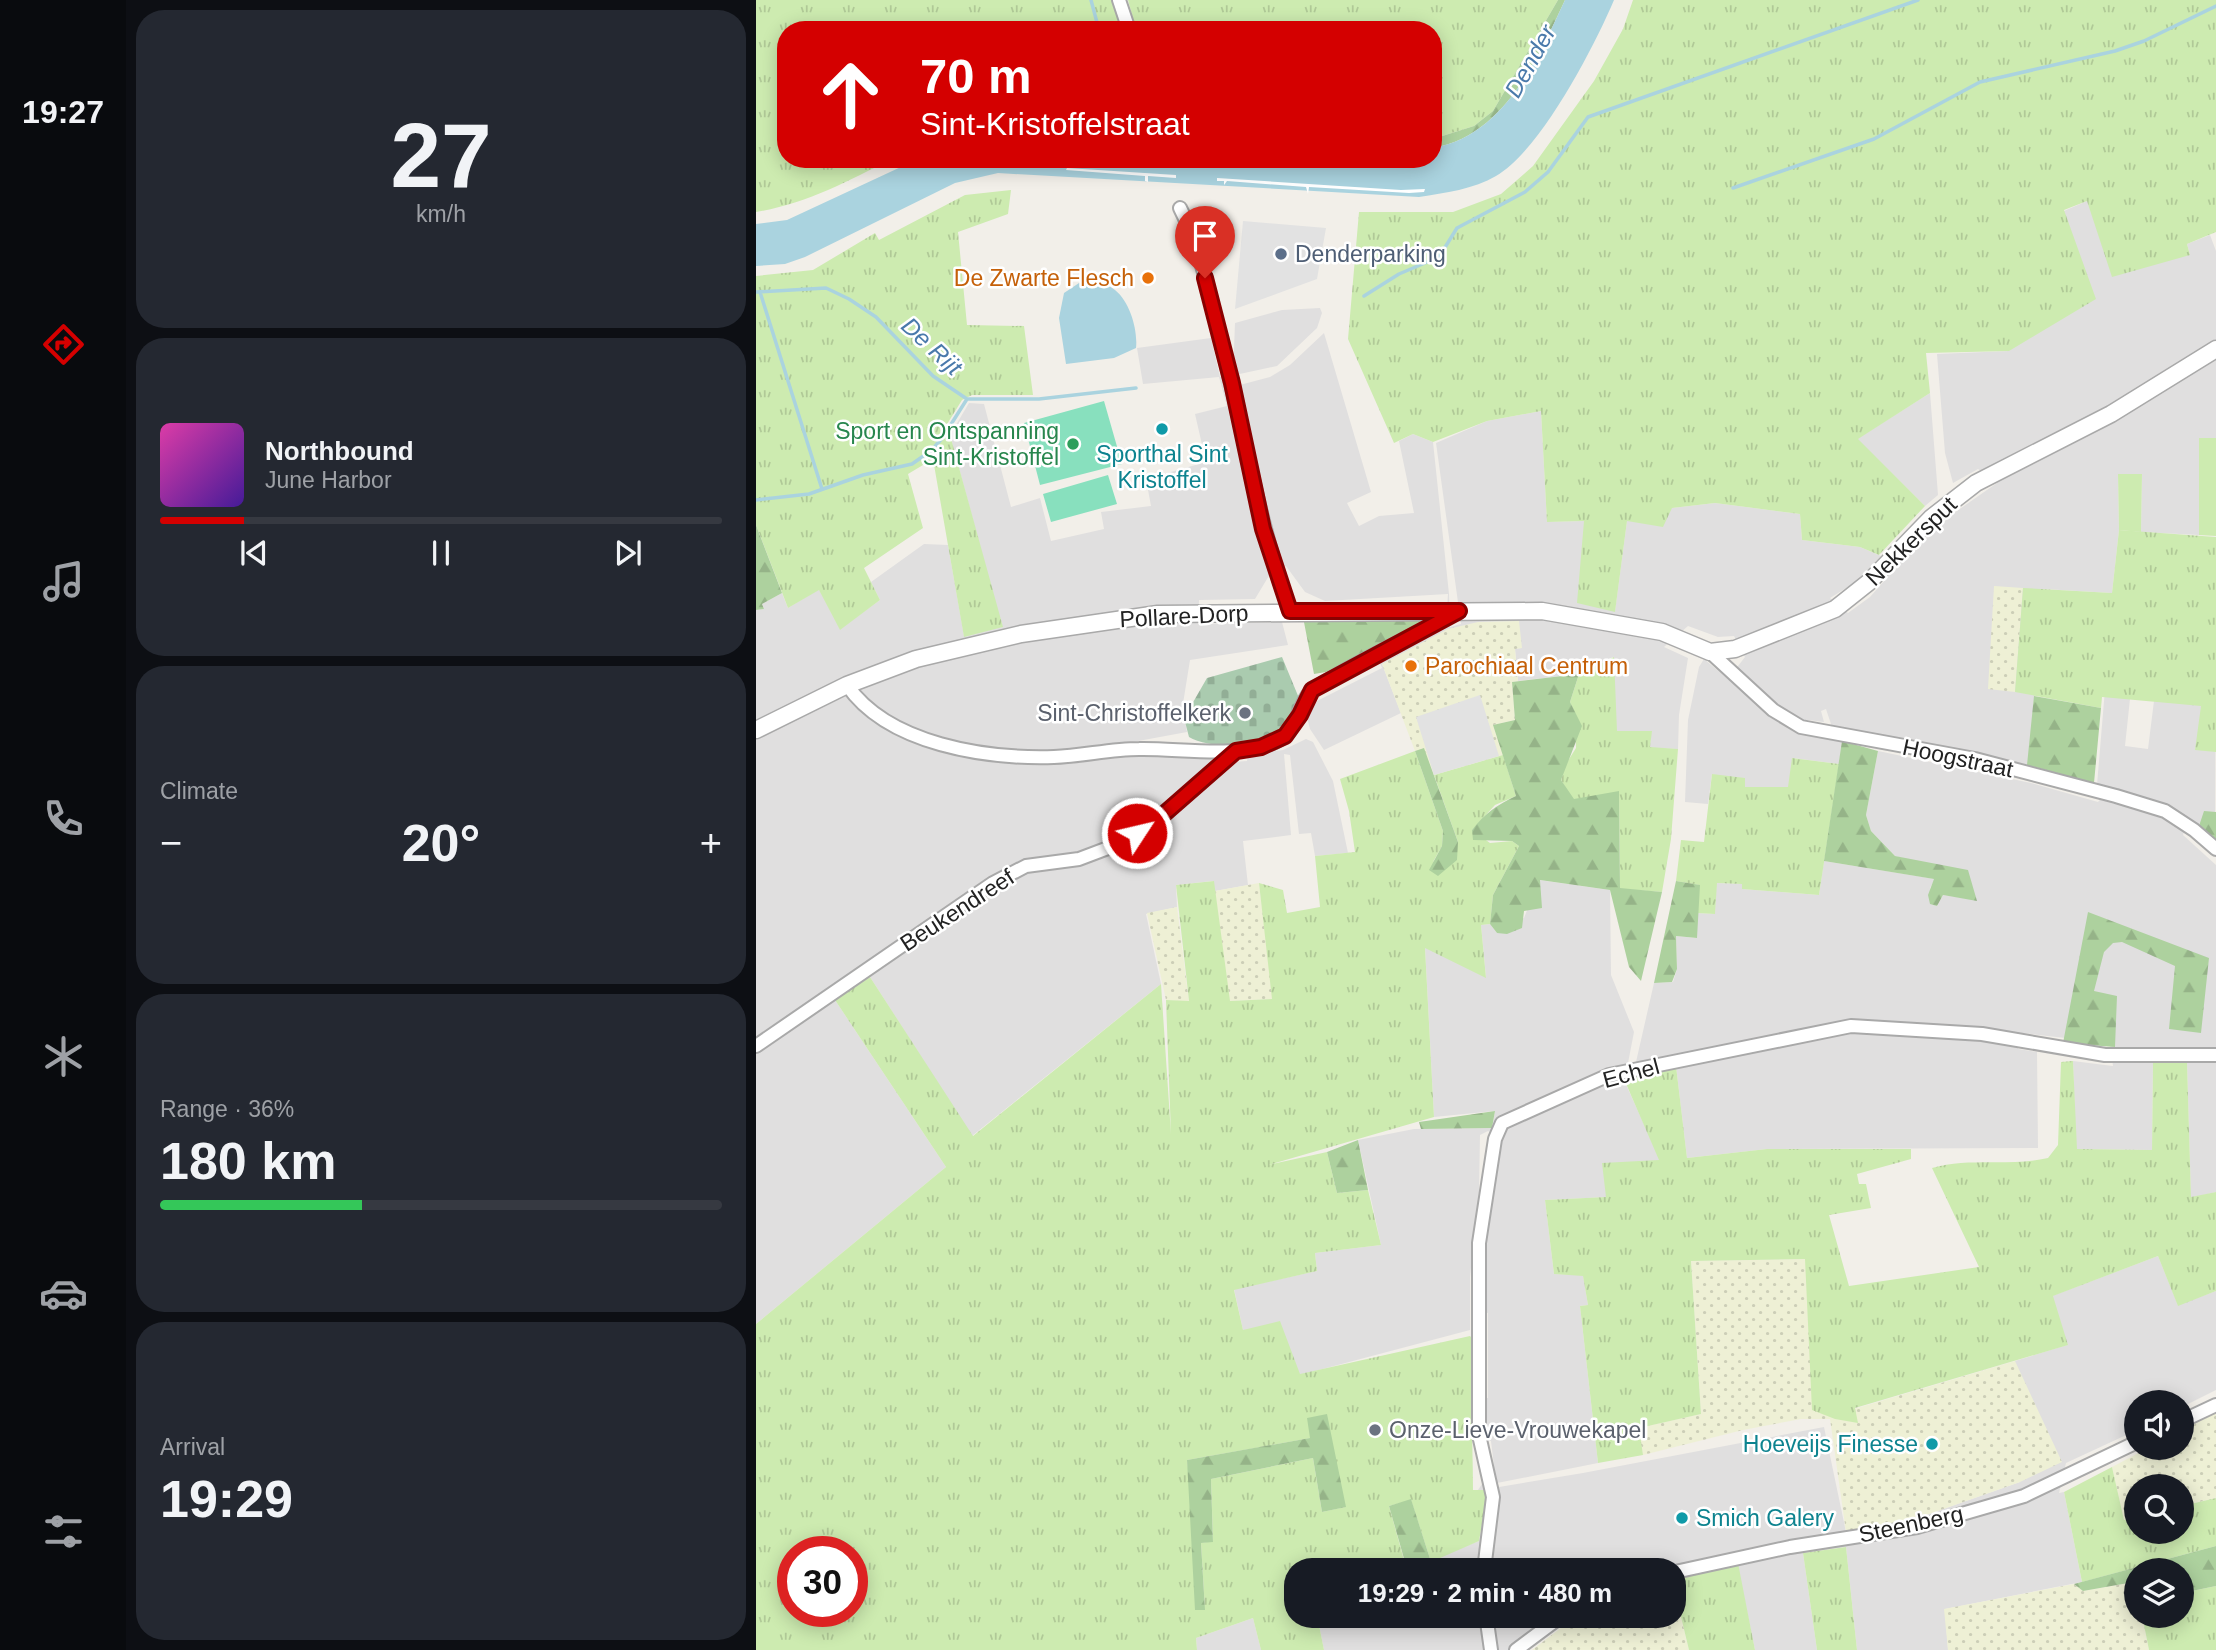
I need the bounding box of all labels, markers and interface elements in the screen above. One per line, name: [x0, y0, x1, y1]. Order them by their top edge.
water label: Dender: [1499, 19, 1561, 102]
icon: ahead: [805, 49, 896, 140]
text: 70 m: [920, 49, 1032, 103]
text: 19:27: [22, 94, 104, 130]
text: 27: [390, 105, 492, 206]
text: Sint-Kristoffelstraat: [920, 106, 1190, 142]
text: km/h: [416, 201, 466, 227]
pin: [1175, 206, 1235, 278]
icon: arrive: [1186, 217, 1224, 255]
place label: Denderparking: [1295, 241, 1446, 267]
marker: Denderparking: [1273, 246, 1289, 262]
place label: De Zwarte Flesch: [954, 265, 1134, 291]
marker: De Zwarte Flesch: [1140, 270, 1156, 286]
water label: De Rijt: [896, 312, 969, 381]
icon: directions: [39, 320, 88, 369]
place label: Sport en Ontspanning Sint-Kristoffel: [835, 418, 1059, 470]
marker: Sporthal Sint Kristoffel: [1154, 421, 1170, 437]
text: Northbound: [265, 436, 414, 466]
marker: Sport en Ontspanning Sint-Kristoffel: [1065, 436, 1081, 452]
place label: Sporthal Sint Kristoffel: [1096, 441, 1228, 493]
text: June Harbor: [265, 467, 392, 493]
street label: Nekkersput: [1860, 491, 1962, 591]
icon: previous: [235, 534, 273, 572]
icon: pause: [422, 534, 460, 572]
icon: next: [609, 534, 647, 572]
icon: music: [39, 557, 88, 606]
street label: Pollare-Dorp: [1119, 600, 1249, 632]
place label: Parochiaal Centrum: [1425, 653, 1628, 679]
marker: Parochiaal Centrum: [1403, 658, 1419, 674]
place label: Sint-Christoffelkerk: [1037, 700, 1231, 726]
marker: Sint-Christoffelkerk: [1237, 705, 1253, 721]
street label: Hoogstraat: [1900, 734, 2016, 783]
text: Climate: [160, 778, 238, 804]
icon: phone: [39, 794, 88, 843]
position arrow: [1100, 796, 1174, 870]
text: 20°: [402, 814, 480, 872]
text: −: [160, 822, 182, 864]
text: +: [700, 822, 722, 864]
street label: Beukendreef: [895, 863, 1019, 956]
icon: climate: [39, 1032, 88, 1081]
street label: Echel: [1600, 1053, 1662, 1093]
text: Range · 36%: [160, 1096, 294, 1122]
text: 180 km: [160, 1132, 336, 1190]
icon: car: [39, 1269, 88, 1318]
map controls: [2124, 1390, 2194, 1628]
button: sound: [2124, 1390, 2194, 1460]
place label: Onze-Lieve-Vrouwekapel: [1389, 1417, 1646, 1443]
marker: Onze-Lieve-Vrouwekapel: [1367, 1422, 1383, 1438]
place label: Hoeveijs Finesse: [1743, 1431, 1918, 1457]
text: Arrival: [160, 1434, 225, 1460]
marker: Hoeveijs Finesse: [1924, 1436, 1940, 1452]
text: 19:29: [160, 1470, 293, 1528]
button: search: [2124, 1474, 2194, 1544]
street label: Steenberg: [1856, 1500, 1966, 1548]
place label: Smich Galery: [1696, 1505, 1835, 1531]
icon: filters: [39, 1507, 88, 1556]
marker: Smich Galery: [1674, 1510, 1690, 1526]
speed limit sign: 30: [777, 1536, 868, 1627]
button: layers: [2124, 1558, 2194, 1628]
text: 19:29 · 2 min · 480 m: [1358, 1578, 1612, 1608]

